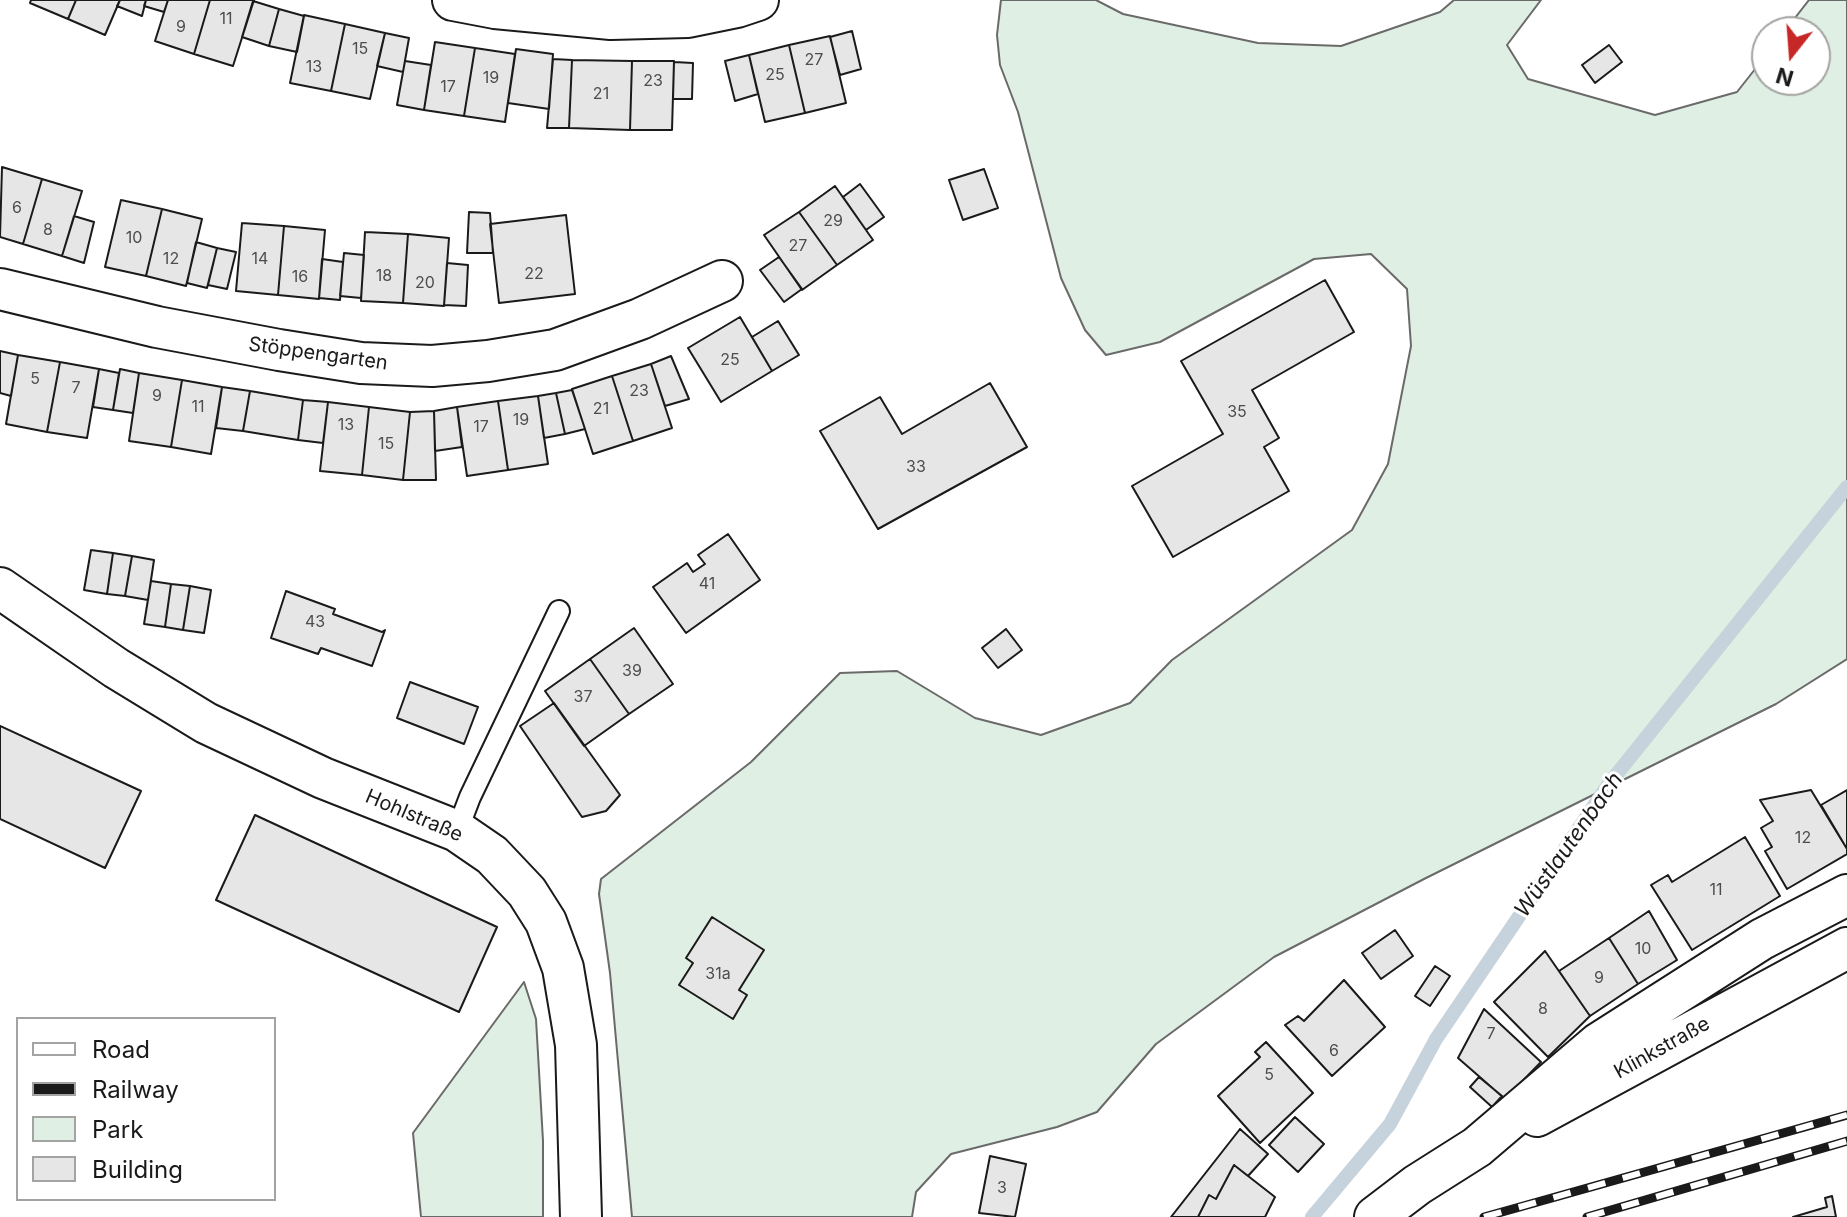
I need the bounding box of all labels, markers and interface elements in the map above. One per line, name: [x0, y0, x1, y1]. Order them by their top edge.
house number: 11: [219, 9, 233, 29]
north arrow: [1751, 16, 1831, 96]
house number: 9: [176, 17, 186, 37]
house number: 15: [352, 39, 368, 59]
house number: 27: [805, 50, 823, 70]
house number: 13: [306, 57, 322, 77]
text: N: [1773, 62, 1796, 92]
house number: 25: [765, 65, 785, 85]
house number: 19: [483, 68, 499, 88]
house number: 23: [643, 71, 663, 91]
house number: 17: [440, 77, 456, 97]
house number: 21: [593, 84, 609, 104]
house number: 6: [12, 198, 22, 218]
house number: 29: [823, 211, 843, 231]
house number: 8: [43, 220, 53, 240]
house number: 10: [126, 228, 142, 248]
house number: 27: [789, 236, 807, 256]
house number: 12: [163, 249, 179, 269]
house number: 14: [252, 249, 268, 269]
house number: 22: [524, 264, 544, 284]
house number: 18: [376, 266, 392, 286]
house number: 16: [292, 267, 308, 287]
house number: 20: [415, 273, 435, 293]
street label: Stöppengarten: [247, 332, 389, 376]
house number: 25: [720, 350, 740, 370]
house number: 5: [30, 369, 40, 389]
house number: 7: [71, 378, 81, 398]
house number: 23: [629, 381, 649, 401]
house number: 9: [152, 386, 162, 406]
house number: 11: [191, 397, 205, 417]
house number: 21: [593, 399, 609, 419]
house number: 35: [1227, 402, 1247, 422]
house number: 19: [513, 410, 529, 430]
house number: 13: [338, 415, 354, 435]
house number: 17: [473, 417, 489, 437]
house number: 15: [378, 434, 394, 454]
house number: 33: [906, 457, 926, 477]
house number: 41: [699, 574, 715, 594]
house number: 43: [305, 612, 325, 632]
house number: 39: [622, 661, 642, 681]
house number: 37: [574, 687, 592, 707]
water label: Wüstlautenbach: [1509, 768, 1629, 922]
street label: Hohlstraße: [362, 785, 466, 847]
house number: 12: [1795, 828, 1811, 848]
house number: 11: [1709, 880, 1723, 900]
house number: 10: [1635, 939, 1651, 959]
house number: 31a: [705, 964, 731, 984]
house number: 9: [1594, 968, 1604, 988]
house number: 8: [1538, 999, 1548, 1019]
street label: Klinkstraße: [1610, 1012, 1714, 1084]
legend: [16, 1017, 276, 1201]
house number: 7: [1486, 1024, 1496, 1044]
text: Road: [92, 1035, 150, 1064]
house number: 6: [1329, 1041, 1339, 1061]
house number: 5: [1264, 1065, 1274, 1085]
text: Railway: [92, 1075, 179, 1104]
text: Park: [92, 1115, 143, 1144]
text: Building: [92, 1155, 183, 1184]
house number: 3: [997, 1178, 1007, 1198]

